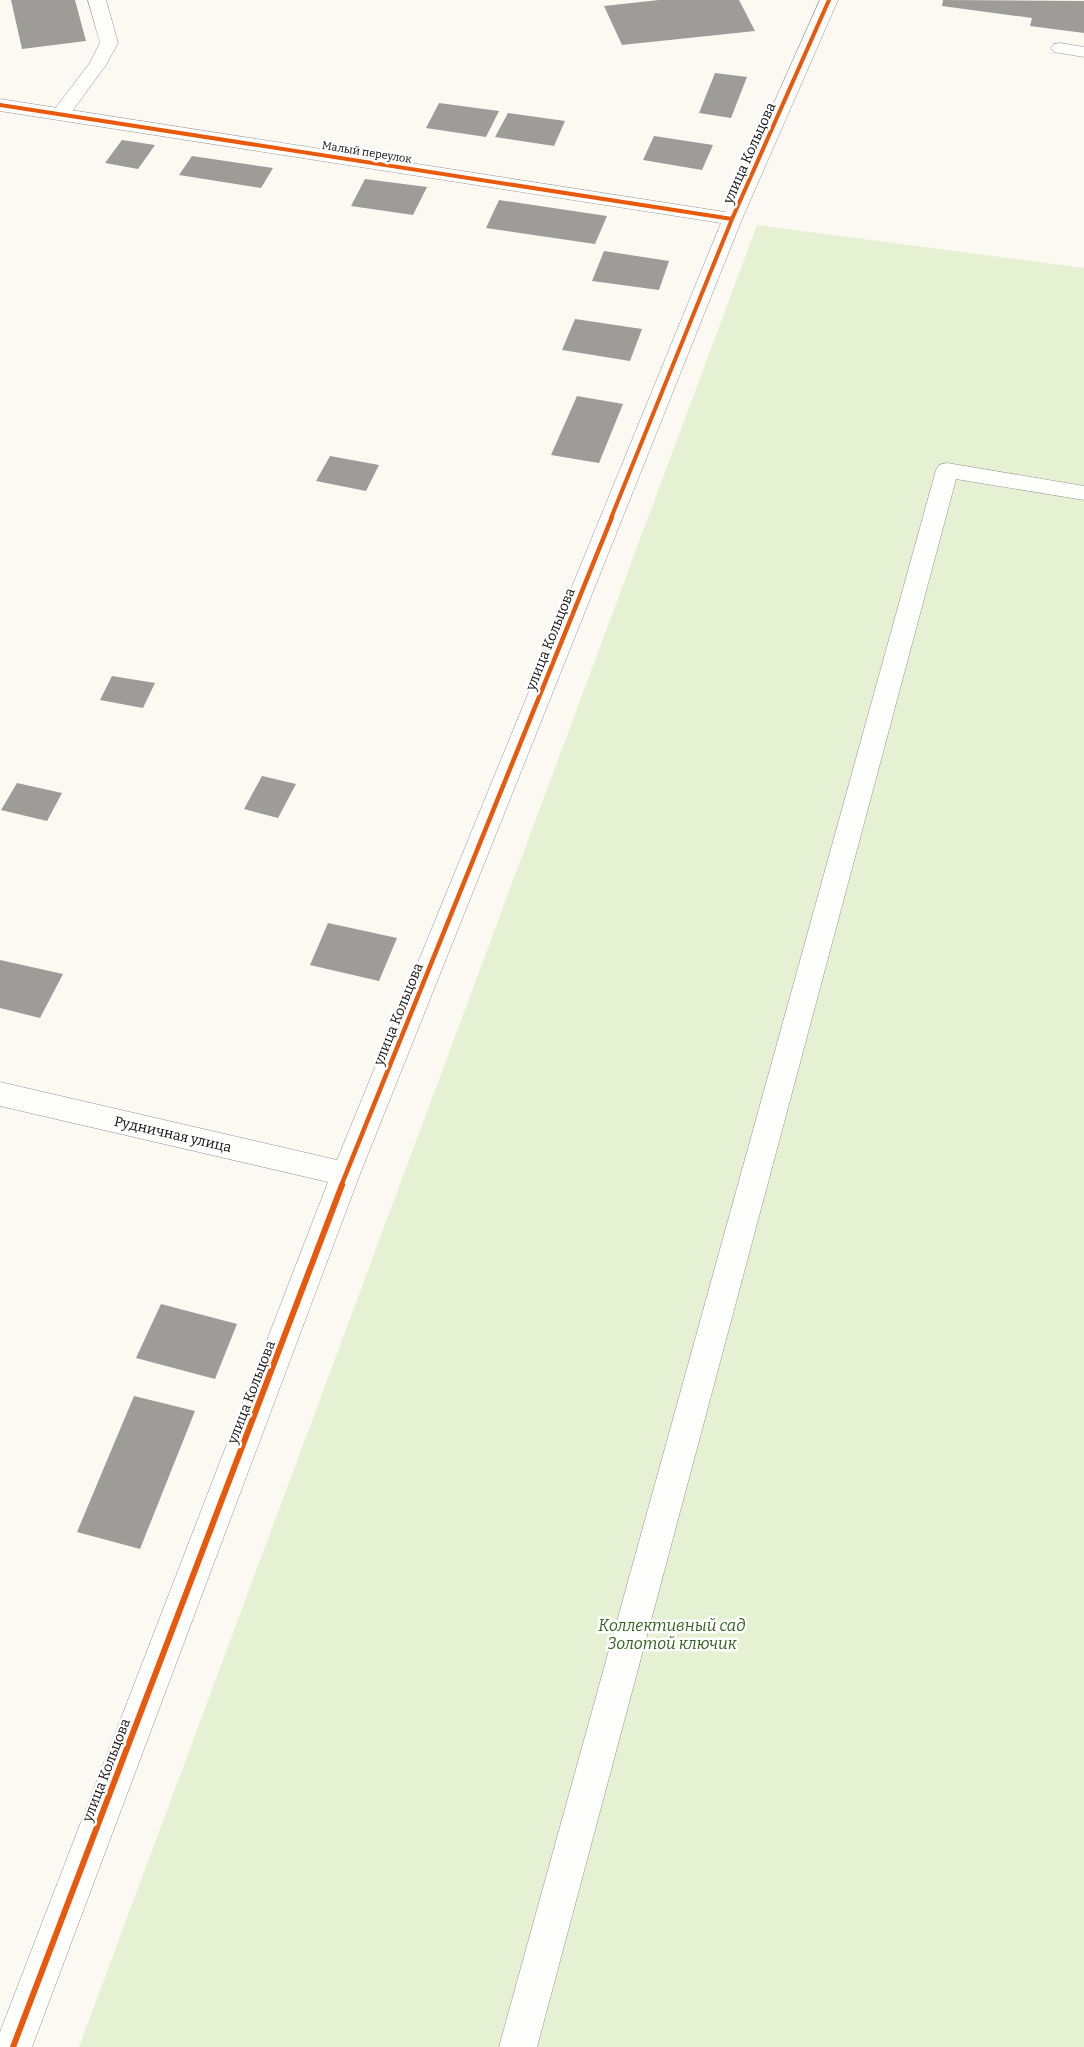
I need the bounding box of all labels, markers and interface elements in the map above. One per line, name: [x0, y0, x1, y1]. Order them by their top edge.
street label: улица Кольцова: [719, 100, 780, 207]
street label: Малый переулок: [321, 139, 413, 166]
street label: улица Кольцова: [522, 585, 579, 694]
street label: улица Кольцова: [370, 960, 427, 1069]
street label: Рудничная улица: [113, 1113, 233, 1156]
street label: улица Кольцова: [224, 1338, 279, 1447]
park label: Коллективный сад Золотой ключик: [598, 1616, 746, 1653]
street label: улица Кольцова: [79, 1716, 134, 1825]

